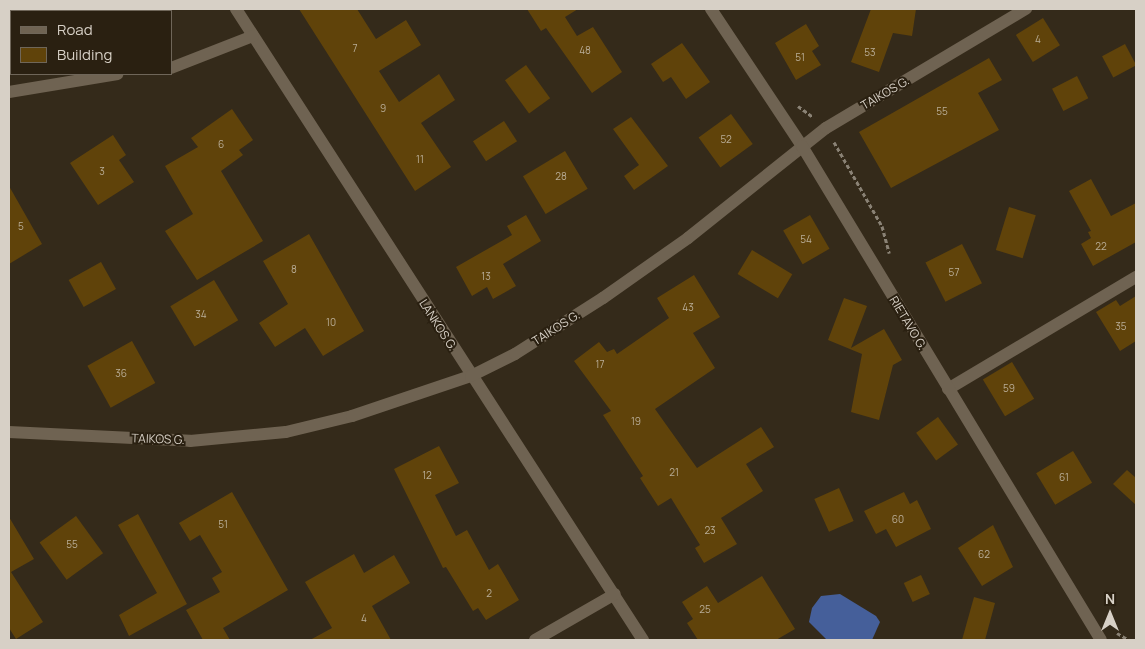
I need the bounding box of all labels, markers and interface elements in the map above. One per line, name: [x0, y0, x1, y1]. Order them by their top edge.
legend: [10, 10, 172, 75]
text: Road: [57, 19, 93, 40]
house number: 4: [1035, 34, 1041, 46]
house number: 7: [352, 43, 358, 55]
text: Building: [57, 44, 112, 65]
house number: 48: [579, 45, 591, 57]
house number: 53: [864, 47, 876, 59]
house number: 51: [795, 52, 805, 64]
street label: TAIKOS G.: [858, 73, 912, 113]
house number: 9: [380, 103, 386, 115]
house number: 55: [936, 106, 948, 118]
house number: 52: [720, 134, 732, 146]
house number: 6: [218, 139, 224, 151]
house number: 11: [416, 154, 424, 166]
house number: 3: [99, 166, 105, 178]
house number: 28: [555, 171, 567, 183]
house number: 5: [18, 221, 24, 233]
house number: 54: [800, 234, 812, 246]
house number: 22: [1095, 241, 1107, 253]
house number: 8: [291, 264, 297, 276]
house number: 57: [949, 267, 959, 279]
house number: 13: [481, 271, 491, 283]
street label: RIETAVO G.: [886, 294, 930, 352]
street label: LANKOS G.: [416, 297, 460, 353]
house number: 43: [682, 302, 694, 314]
street label: TAIKOS G.: [530, 308, 582, 348]
house number: 34: [195, 309, 207, 321]
house number: 10: [326, 317, 336, 329]
house number: 35: [1115, 321, 1127, 333]
house number: 17: [596, 359, 604, 371]
house number: 36: [115, 368, 127, 380]
house number: 59: [1003, 383, 1015, 395]
house number: 19: [631, 416, 641, 428]
street label: TAIKOS G.: [131, 431, 185, 447]
house number: 21: [669, 467, 679, 479]
house number: 12: [422, 470, 432, 482]
house number: 61: [1059, 472, 1069, 484]
house number: 60: [892, 514, 904, 526]
house number: 51: [218, 519, 228, 531]
house number: 23: [704, 525, 716, 537]
house number: 55: [66, 539, 78, 551]
house number: 62: [978, 549, 990, 561]
house number: 2: [486, 588, 492, 600]
north arrow: [1085, 589, 1135, 639]
text: N: [1105, 589, 1115, 608]
house number: 25: [699, 604, 711, 616]
house number: 4: [361, 613, 367, 625]

